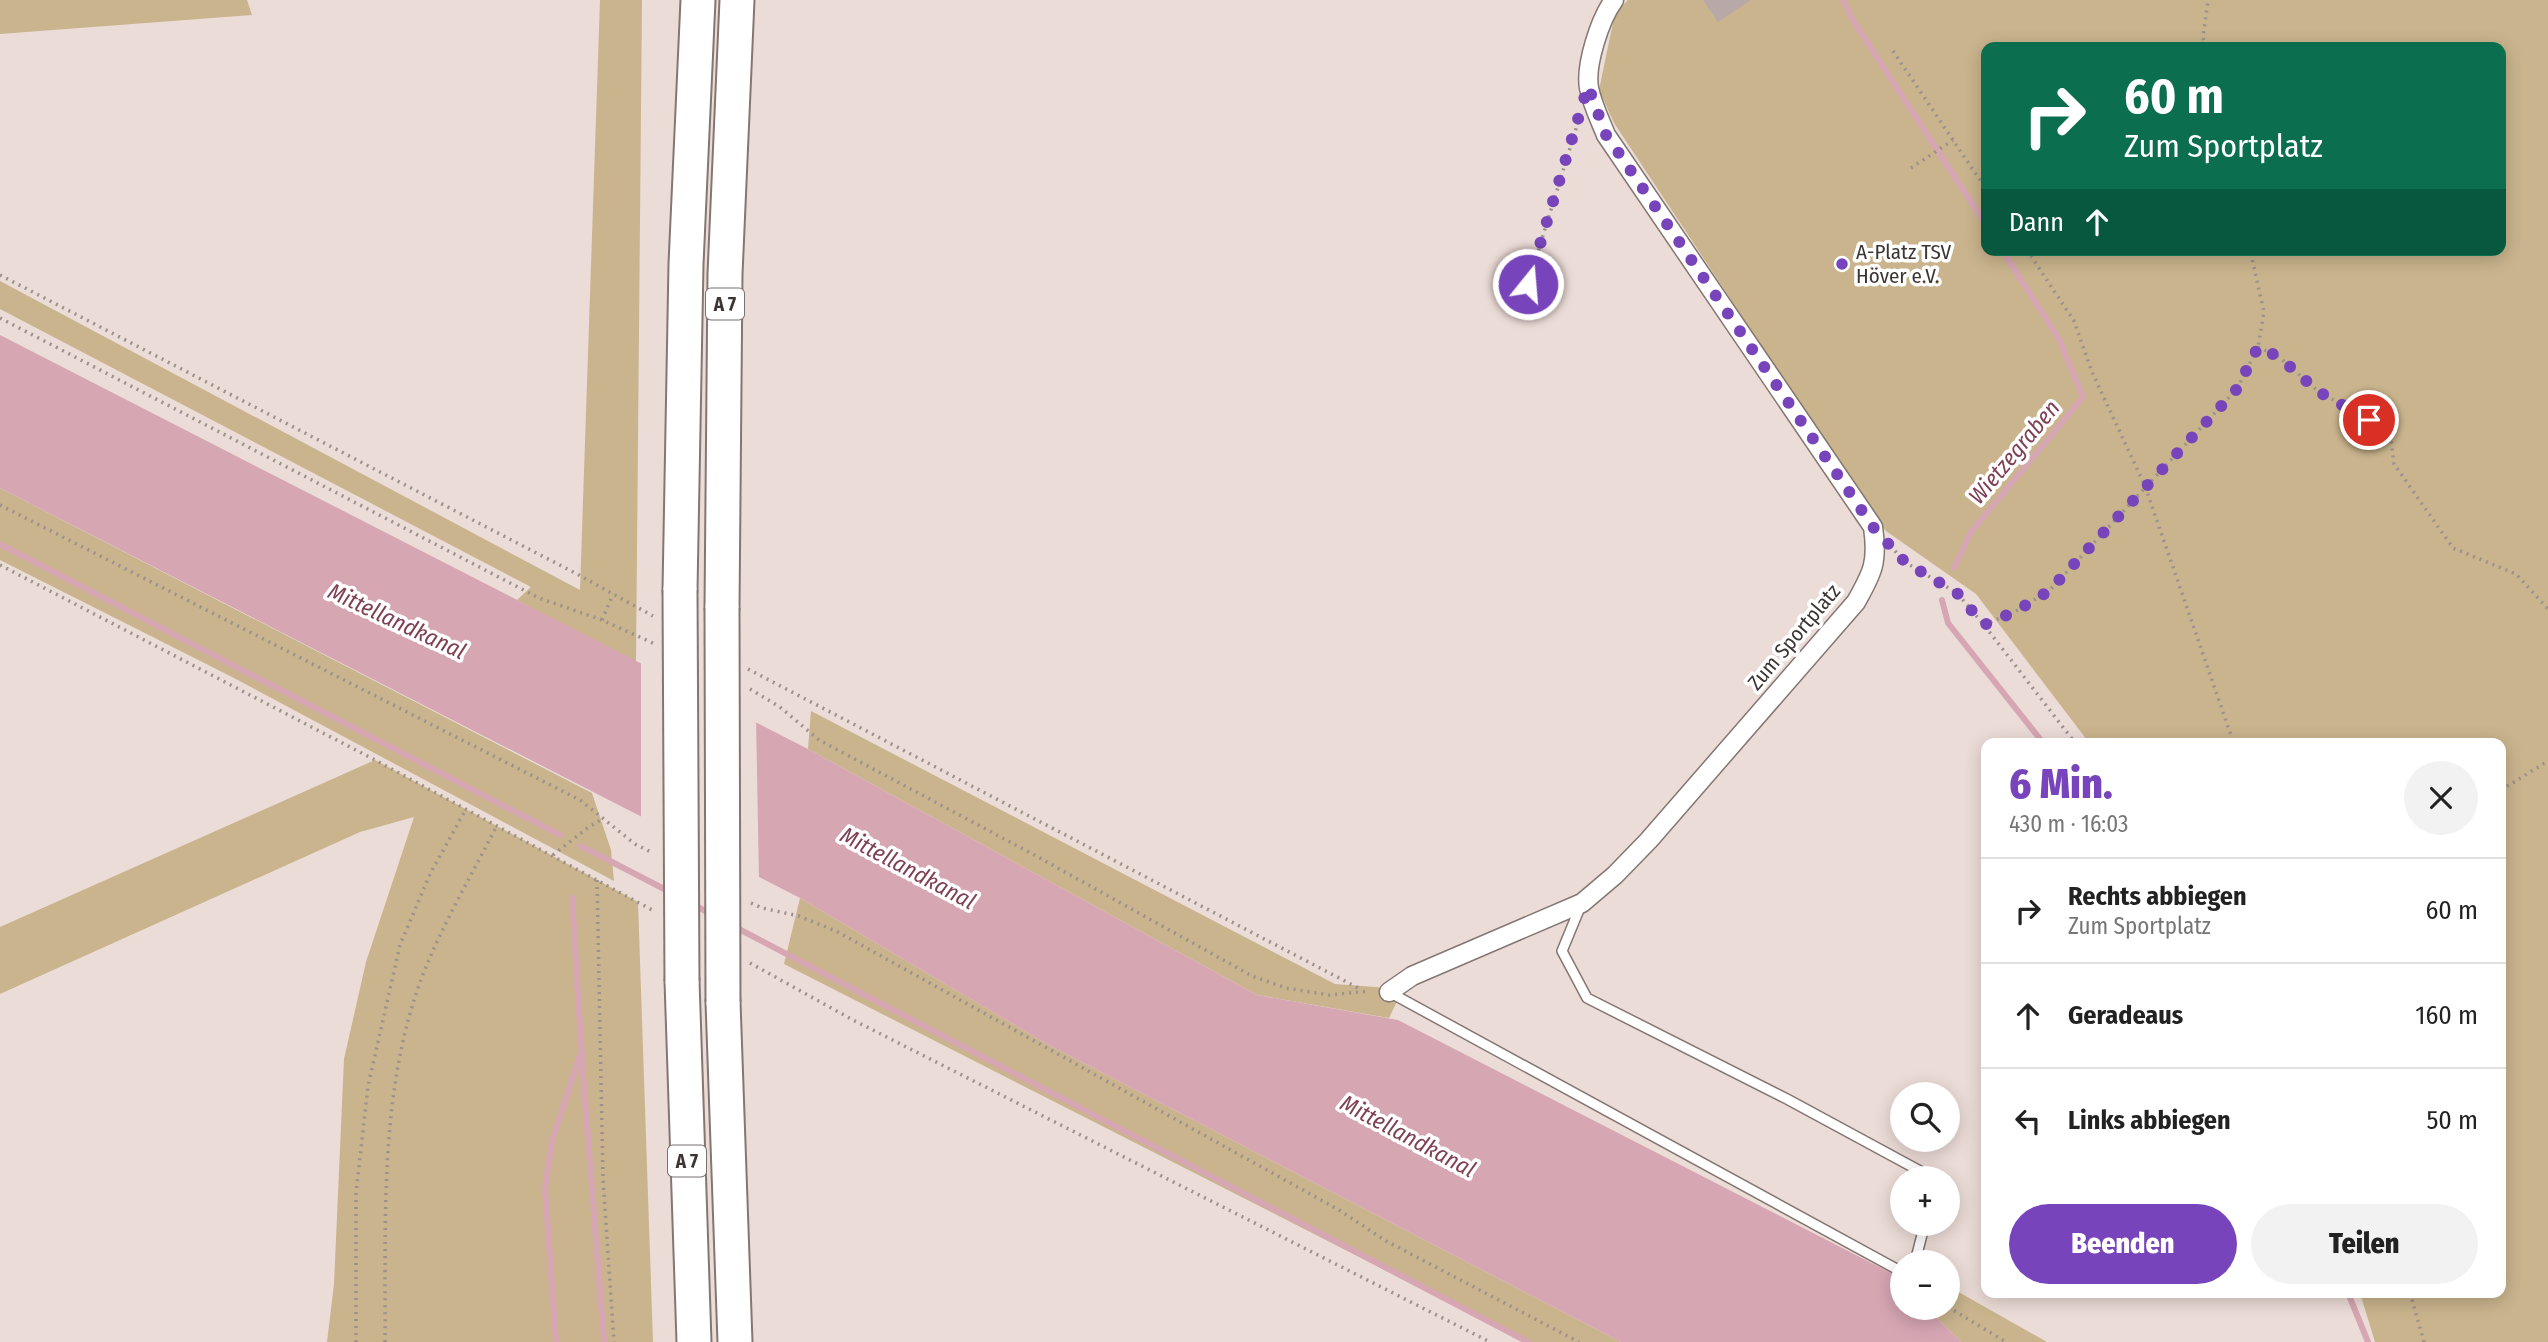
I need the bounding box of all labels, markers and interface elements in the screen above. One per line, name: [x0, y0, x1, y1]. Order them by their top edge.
text: 60 m: [2124, 67, 2224, 126]
icon: right: [2009, 70, 2100, 161]
text: Zum Sportplatz: [2124, 127, 2323, 165]
icon: ahead: [2078, 203, 2116, 241]
text: Dann: [2009, 207, 2064, 238]
place label: A-Platz TSV Höver e.V.: [1856, 239, 1951, 289]
position arrow: [1491, 247, 1565, 321]
marker: A-Platz TSV Höver e.V.: [1834, 256, 1850, 272]
road number: A 7: [706, 288, 744, 320]
pin: [2339, 390, 2399, 450]
water label: Wietzegraben: [1962, 394, 2066, 510]
icon: arrive: [2350, 401, 2388, 439]
water label: Mittellandkanal: [324, 577, 470, 665]
street label: Zum Sportplatz: [1742, 579, 1846, 695]
text: 6 Min.: [2009, 759, 2113, 809]
button: close: [2404, 761, 2478, 835]
text: 430 m · 16:03: [2009, 810, 2128, 838]
water label: Mittellandkanal: [836, 821, 980, 915]
text: Rechts abbiegen: [2068, 881, 2247, 912]
icon: right: [2009, 892, 2047, 930]
text: 60 m: [2425, 895, 2478, 926]
text: Zum Sportplatz: [2068, 912, 2211, 940]
icon: ahead: [2009, 997, 2047, 1035]
text: Geradeaus: [2068, 1000, 2183, 1031]
text: 160 m: [2415, 1000, 2478, 1031]
map controls: [1890, 1082, 1960, 1320]
button: search: [1890, 1082, 1960, 1152]
water label: Mittellandkanal: [1336, 1089, 1480, 1183]
icon: left: [2009, 1102, 2047, 1140]
text: Links abbiegen: [2068, 1105, 2231, 1136]
text: 50 m: [2426, 1105, 2478, 1136]
road number: A 7: [668, 1146, 706, 1176]
button: +: [1890, 1166, 1960, 1236]
button: Beenden: [2009, 1204, 2237, 1284]
button: Teilen: [2251, 1204, 2478, 1284]
button: −: [1890, 1250, 1960, 1320]

